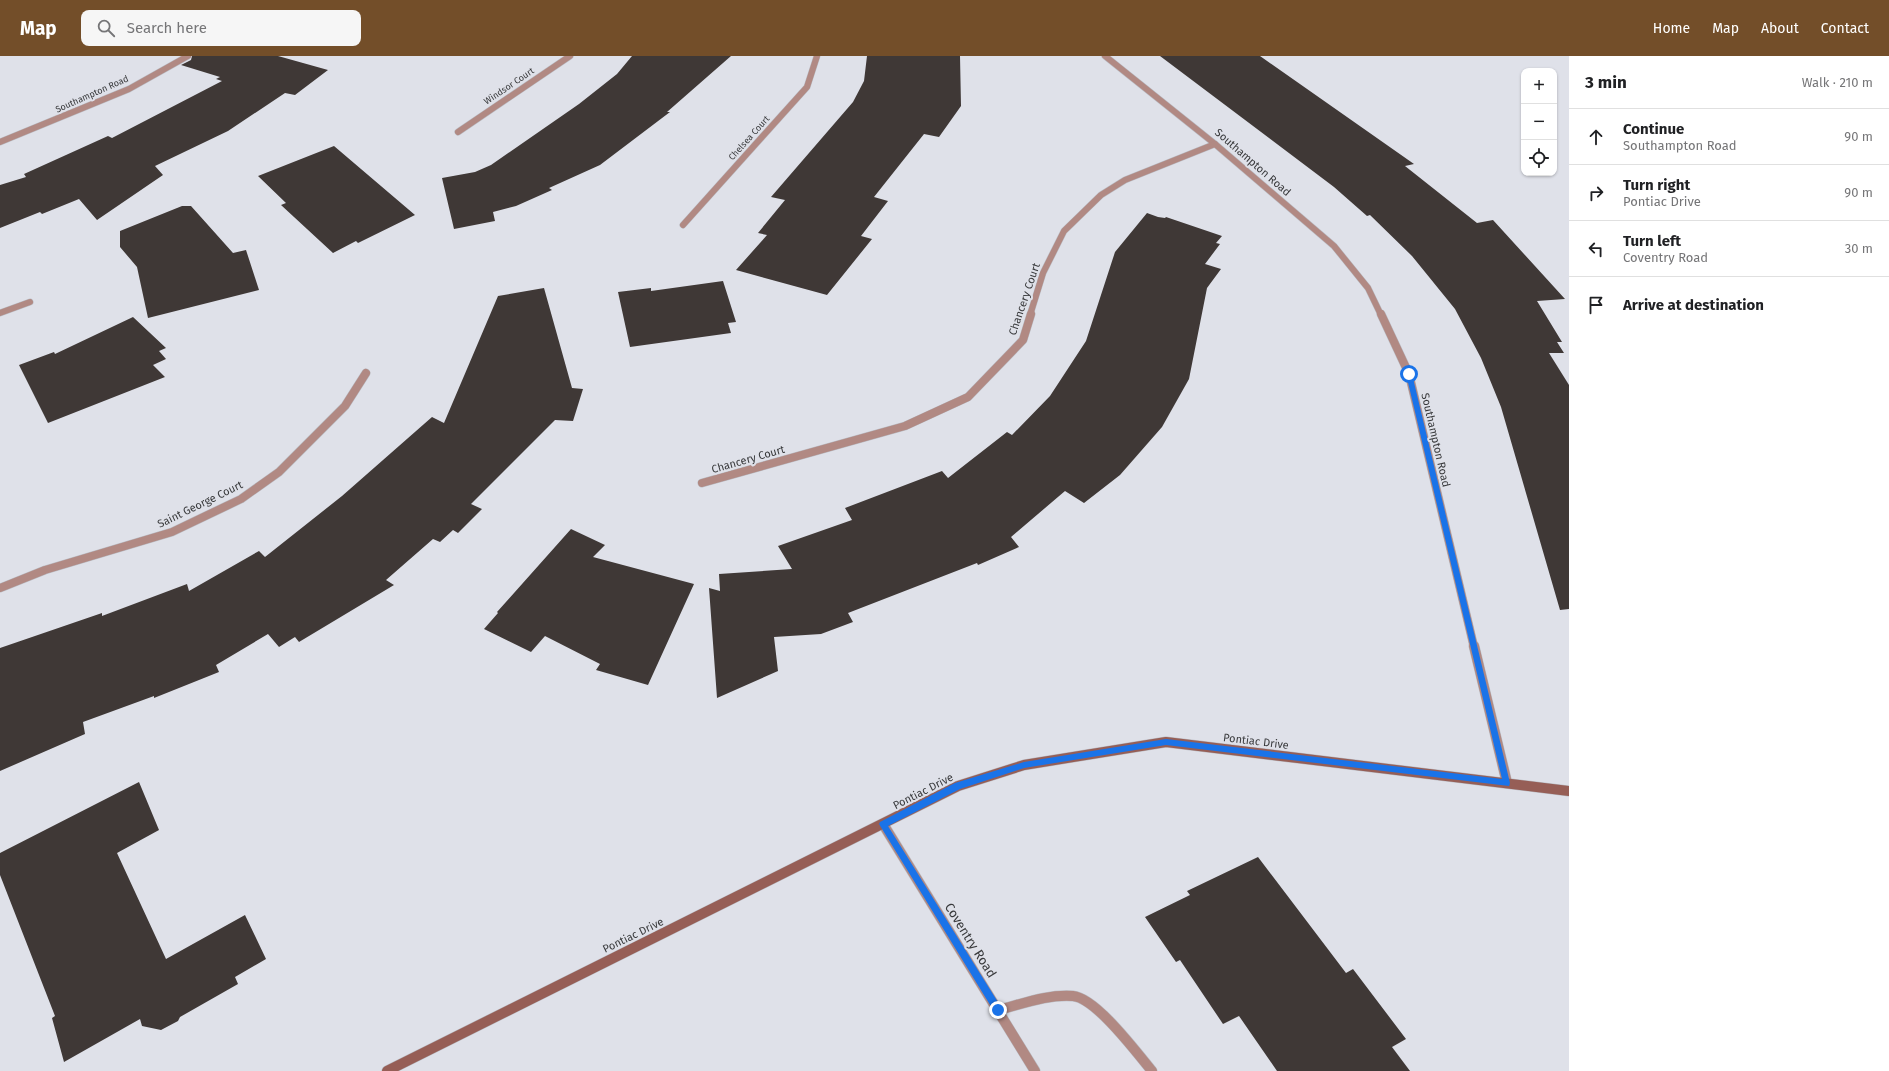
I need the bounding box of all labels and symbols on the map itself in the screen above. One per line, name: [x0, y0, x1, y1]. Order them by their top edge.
street label: Windsor Court: [482, 65, 536, 106]
street label: Southampton Road: [54, 73, 130, 115]
street label: Chelsea Court: [726, 113, 772, 162]
street label: Southampton Road: [1212, 126, 1293, 199]
street label: Chancery Court: [1006, 261, 1043, 337]
route start: [1400, 365, 1418, 383]
street label: Southampton Road: [1418, 392, 1453, 488]
street label: Chancery Court: [710, 443, 786, 476]
street label: Saint George Court: [155, 478, 245, 531]
street label: Pontiac Drive: [1222, 731, 1289, 752]
street label: Pontiac Drive: [891, 771, 956, 812]
street label: Coventry Road: [942, 900, 999, 980]
street label: Pontiac Drive: [601, 915, 666, 956]
route end: [989, 1001, 1007, 1019]

